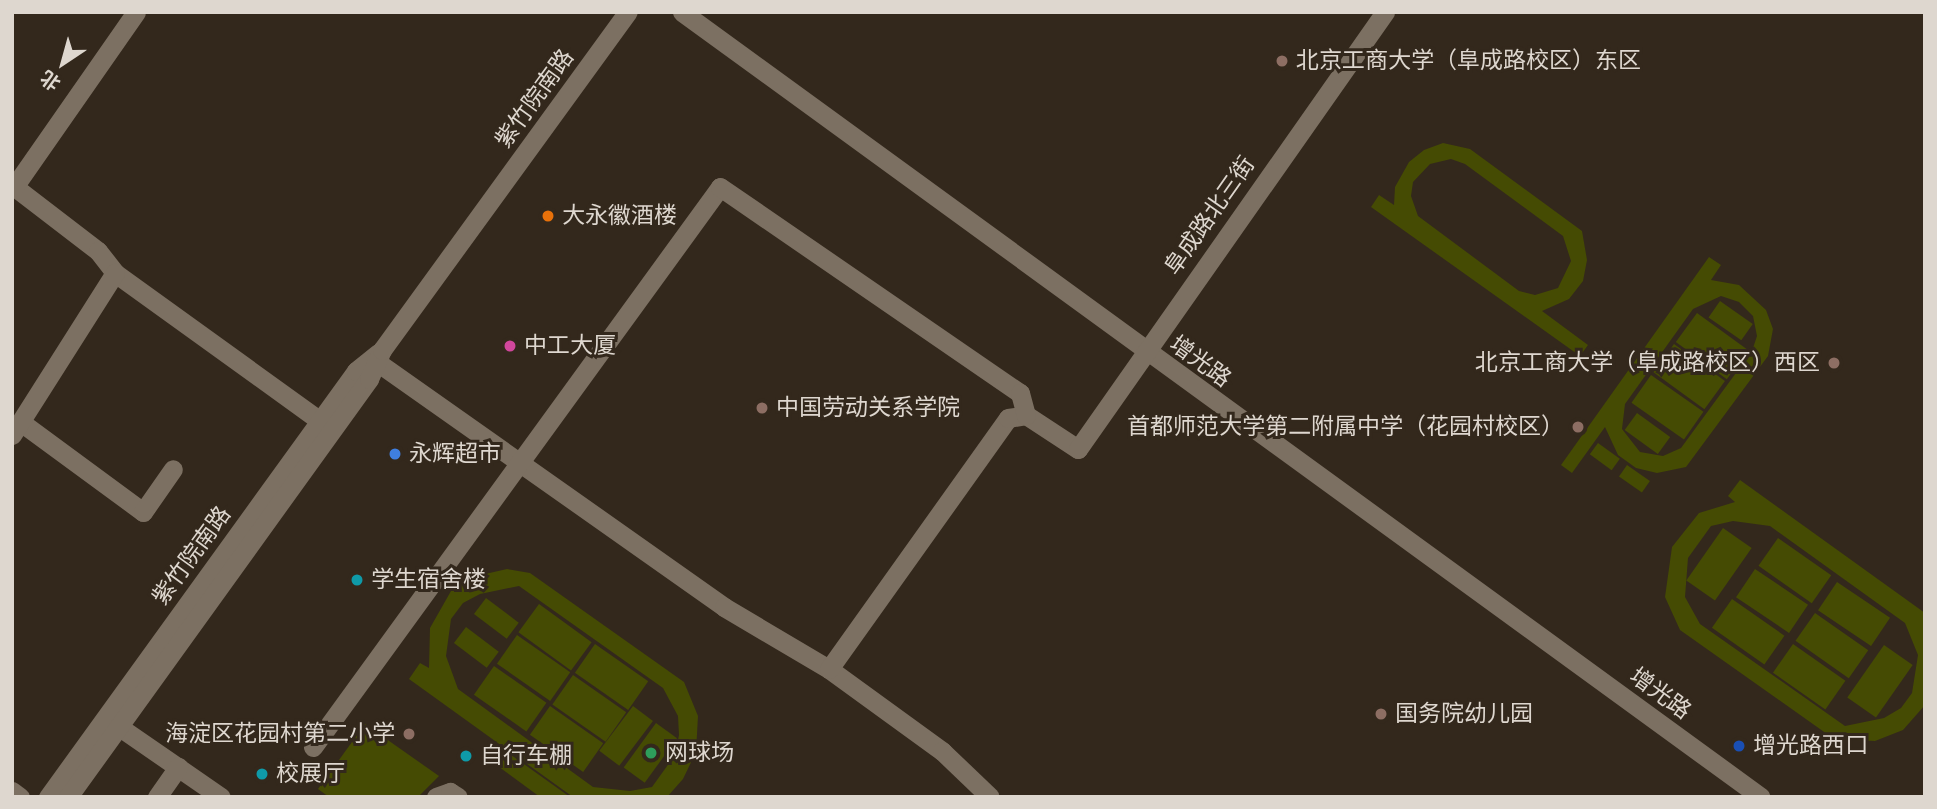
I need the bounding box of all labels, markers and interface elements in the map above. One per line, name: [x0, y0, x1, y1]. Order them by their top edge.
north arrow: [28, 28, 98, 98]
street label: 紫竹院南路: [490, 44, 580, 154]
place label: 北京工商大学（阜成路校区）东区: [1296, 47, 1641, 75]
marker: 北京工商大学（阜成路校区）东区: [1274, 53, 1290, 69]
text: 北: [37, 66, 65, 94]
street label: 阜成路北三街: [1159, 152, 1261, 280]
place label: 大永徽酒楼: [562, 202, 677, 230]
marker: 大永徽酒楼: [540, 208, 556, 224]
street label: 增光路: [1164, 331, 1236, 393]
place label: 中工大厦: [524, 332, 616, 360]
marker: 中工大厦: [502, 338, 518, 354]
place label: 北京工商大学（阜成路校区）西区: [1475, 349, 1820, 377]
marker: 北京工商大学（阜成路校区）西区: [1826, 355, 1842, 371]
place label: 中国劳动关系学院: [776, 394, 960, 422]
marker: 中国劳动关系学院: [754, 400, 770, 416]
place label: 首都师范大学第二附属中学（花园村校区）: [1127, 413, 1564, 441]
marker: 首都师范大学第二附属中学（花园村校区）: [1570, 419, 1586, 435]
place label: 永辉超市: [409, 440, 501, 468]
marker: 永辉超市: [387, 446, 403, 462]
street label: 紫竹院南路: [147, 501, 237, 611]
place label: 学生宿舍楼: [371, 566, 486, 594]
marker: 学生宿舍楼: [349, 572, 365, 588]
street label: 增光路: [1624, 663, 1696, 725]
place label: 国务院幼儿园: [1395, 700, 1533, 728]
marker: 国务院幼儿园: [1373, 706, 1389, 722]
place label: 海淀区花园村第二小学: [165, 720, 395, 748]
marker: 海淀区花园村第二小学: [401, 726, 417, 742]
place label: 增光路西口: [1753, 732, 1868, 760]
marker: 增光路西口: [1731, 738, 1747, 754]
place label: 网球场: [665, 739, 734, 767]
place label: 自行车棚: [480, 742, 572, 770]
marker: 网球场: [643, 745, 659, 761]
marker: 自行车棚: [458, 748, 474, 764]
place label: 校展厅: [276, 760, 345, 788]
marker: 校展厅: [254, 766, 270, 782]

